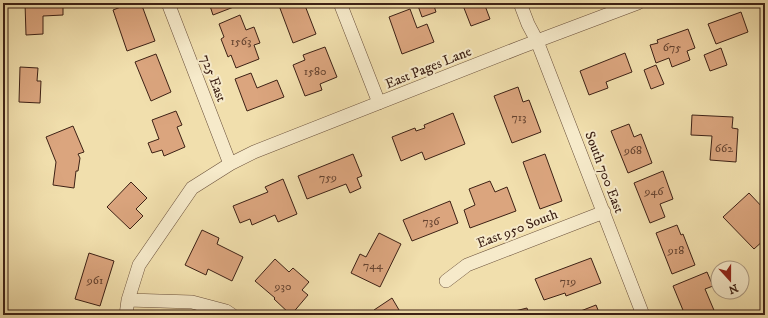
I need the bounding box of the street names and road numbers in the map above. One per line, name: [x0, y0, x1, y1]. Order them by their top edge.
street label: East Pages Lane: [383, 42, 474, 93]
street label: 725 East: [196, 52, 230, 105]
street label: South 700 East: [580, 129, 628, 216]
street label: East 950 South: [474, 205, 561, 253]

